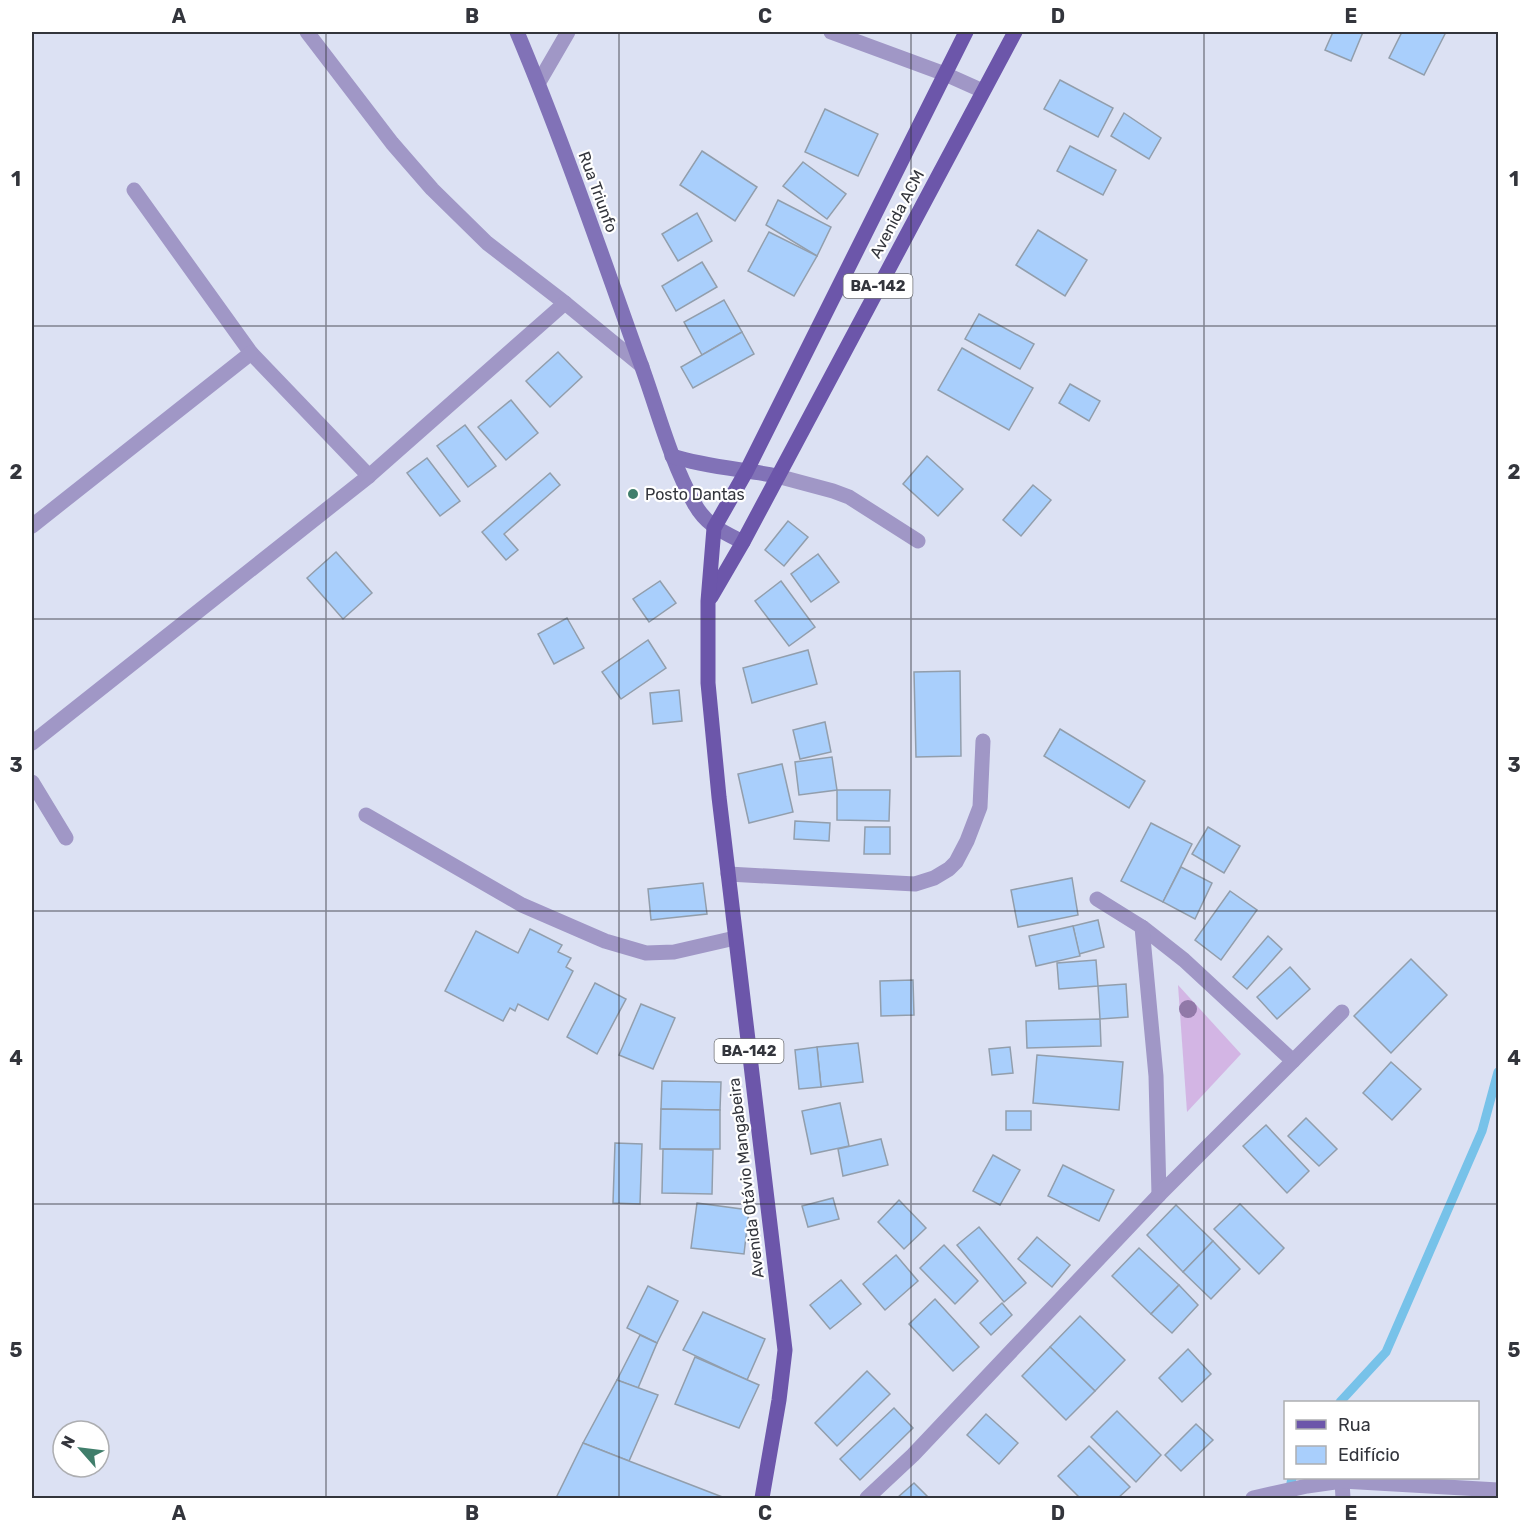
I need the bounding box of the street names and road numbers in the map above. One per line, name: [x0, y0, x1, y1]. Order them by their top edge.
street label: Rua Triunfo: [575, 149, 621, 235]
street label: Avenida ACM: [866, 167, 928, 261]
road number: BA-142: [844, 274, 912, 298]
road number: BA-142: [714, 1039, 783, 1063]
street label: Avenida Otávio Mangabeira: [724, 1077, 768, 1279]

